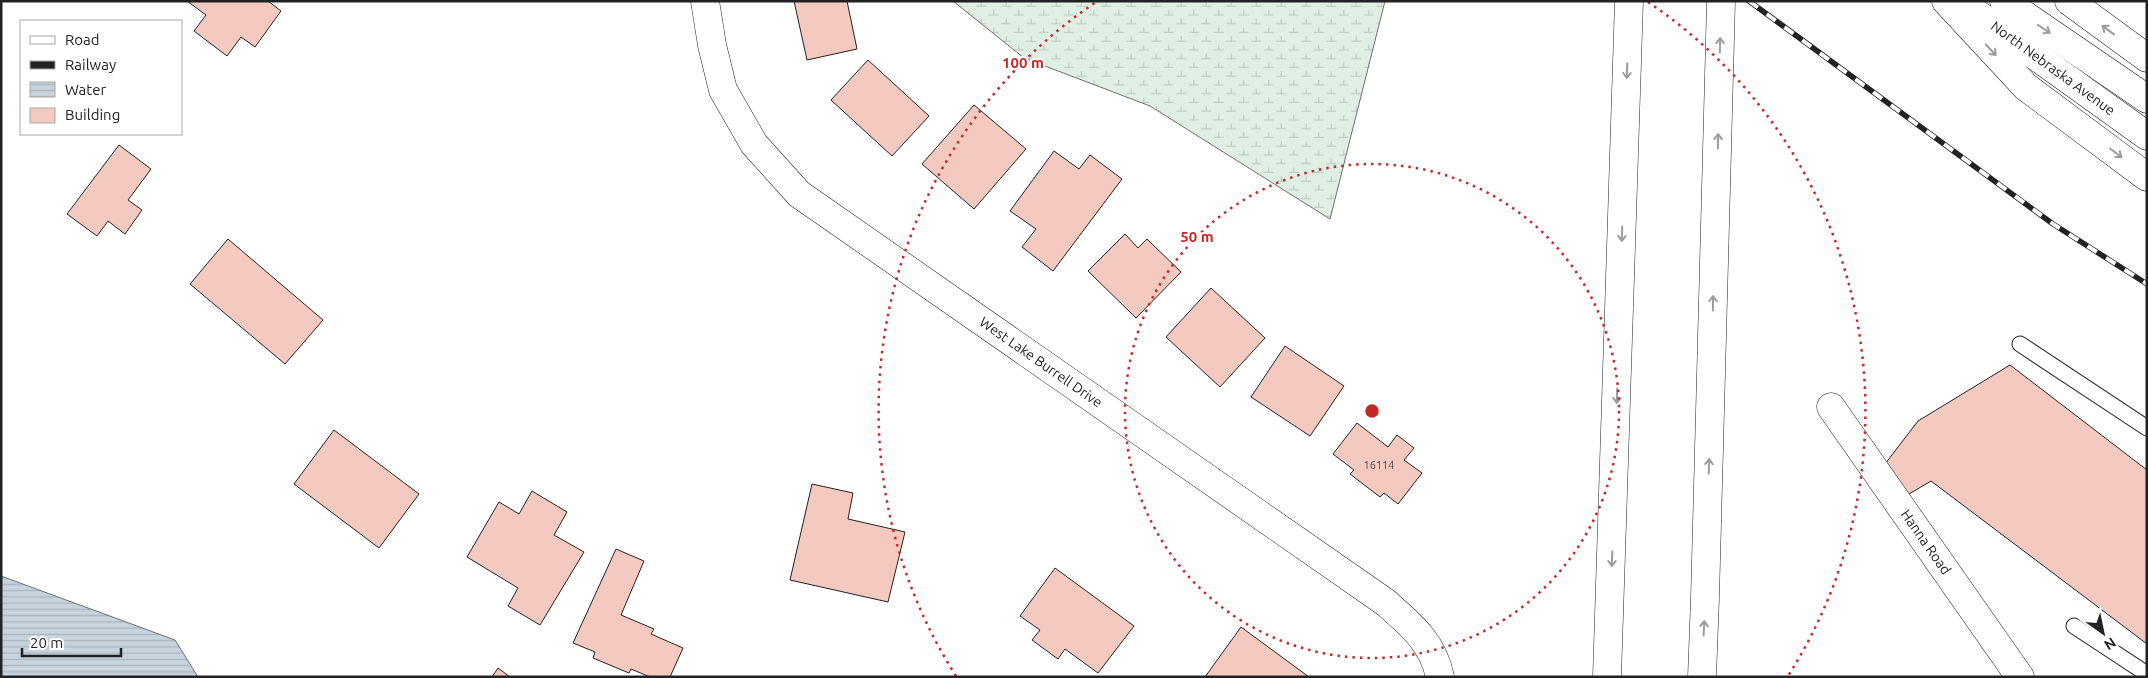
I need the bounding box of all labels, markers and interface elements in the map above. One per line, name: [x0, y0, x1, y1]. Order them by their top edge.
street label: North Nebraska Avenue: [1988, 18, 2118, 118]
legend: [20, 20, 182, 135]
one-way arrow: [2037, 24, 2051, 34]
one-way arrow: [2102, 24, 2115, 35]
text: Road: [65, 31, 100, 48]
one-way arrow: [1715, 38, 1725, 54]
one-way arrow: [1985, 43, 1997, 56]
text: 100 m: [1002, 54, 1044, 71]
text: Railway: [65, 56, 116, 73]
one-way arrow: [1622, 63, 1632, 79]
text: Water: [65, 81, 106, 98]
text: Building: [65, 106, 120, 123]
one-way arrow: [1713, 133, 1722, 149]
one-way arrow: [2109, 148, 2122, 159]
one-way arrow: [1617, 225, 1627, 241]
text: 50 m: [1180, 228, 1214, 245]
one-way arrow: [1709, 295, 1718, 311]
street label: West Lake Burrell Drive: [977, 314, 1105, 410]
one-way arrow: [1612, 388, 1622, 404]
centre of rings: [1363, 402, 1381, 420]
one-way arrow: [1704, 458, 1714, 474]
house number: 16114: [1363, 459, 1395, 471]
street label: Hanna Road: [1898, 506, 1954, 578]
one-way arrow: [1607, 550, 1616, 566]
north arrow: [2078, 608, 2128, 658]
one-way arrow: [1699, 620, 1709, 636]
scale bar: [22, 626, 121, 658]
text: 20 m: [30, 634, 63, 651]
text: N: [2101, 634, 2119, 653]

